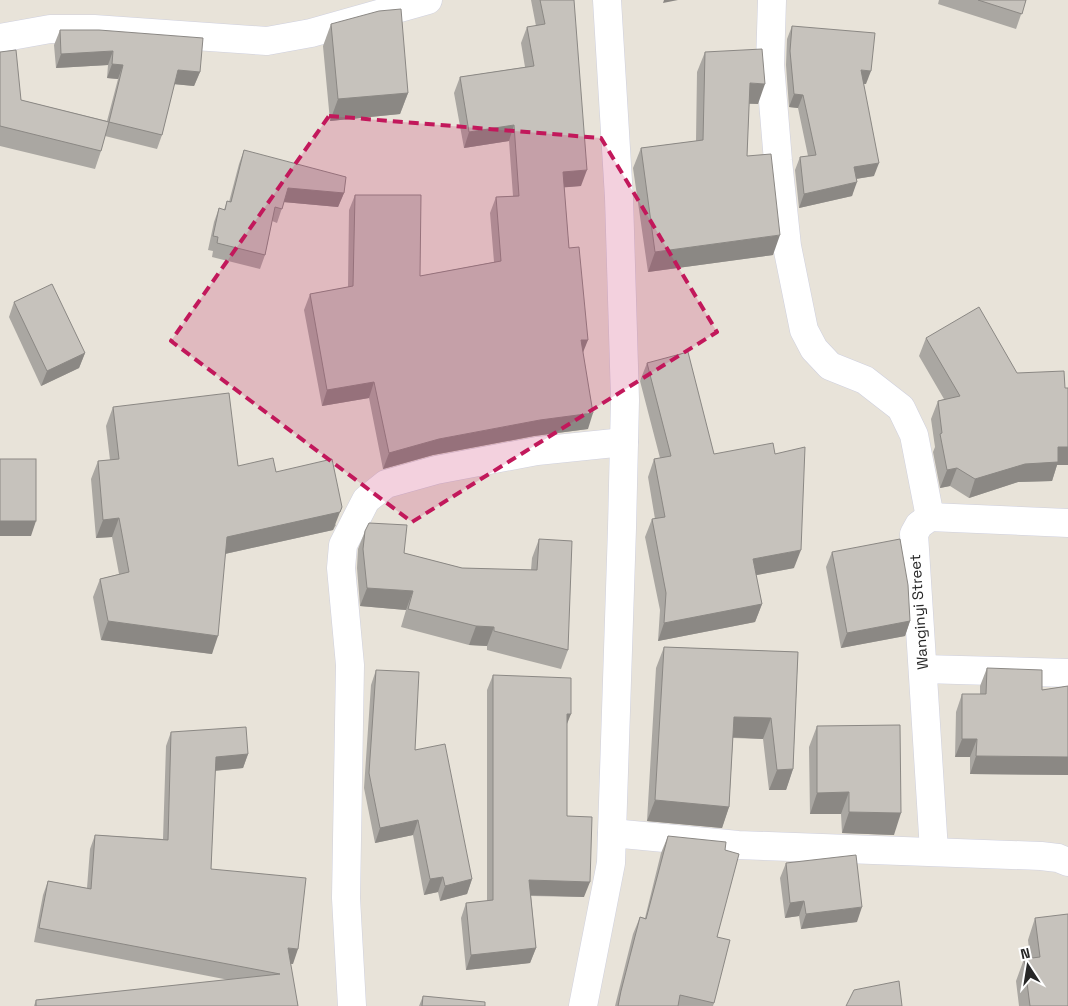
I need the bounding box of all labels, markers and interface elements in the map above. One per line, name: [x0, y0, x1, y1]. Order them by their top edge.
street label: Wanginyi Street: [905, 554, 932, 670]
north arrow: [1003, 941, 1053, 991]
text: N: [1019, 944, 1032, 963]

